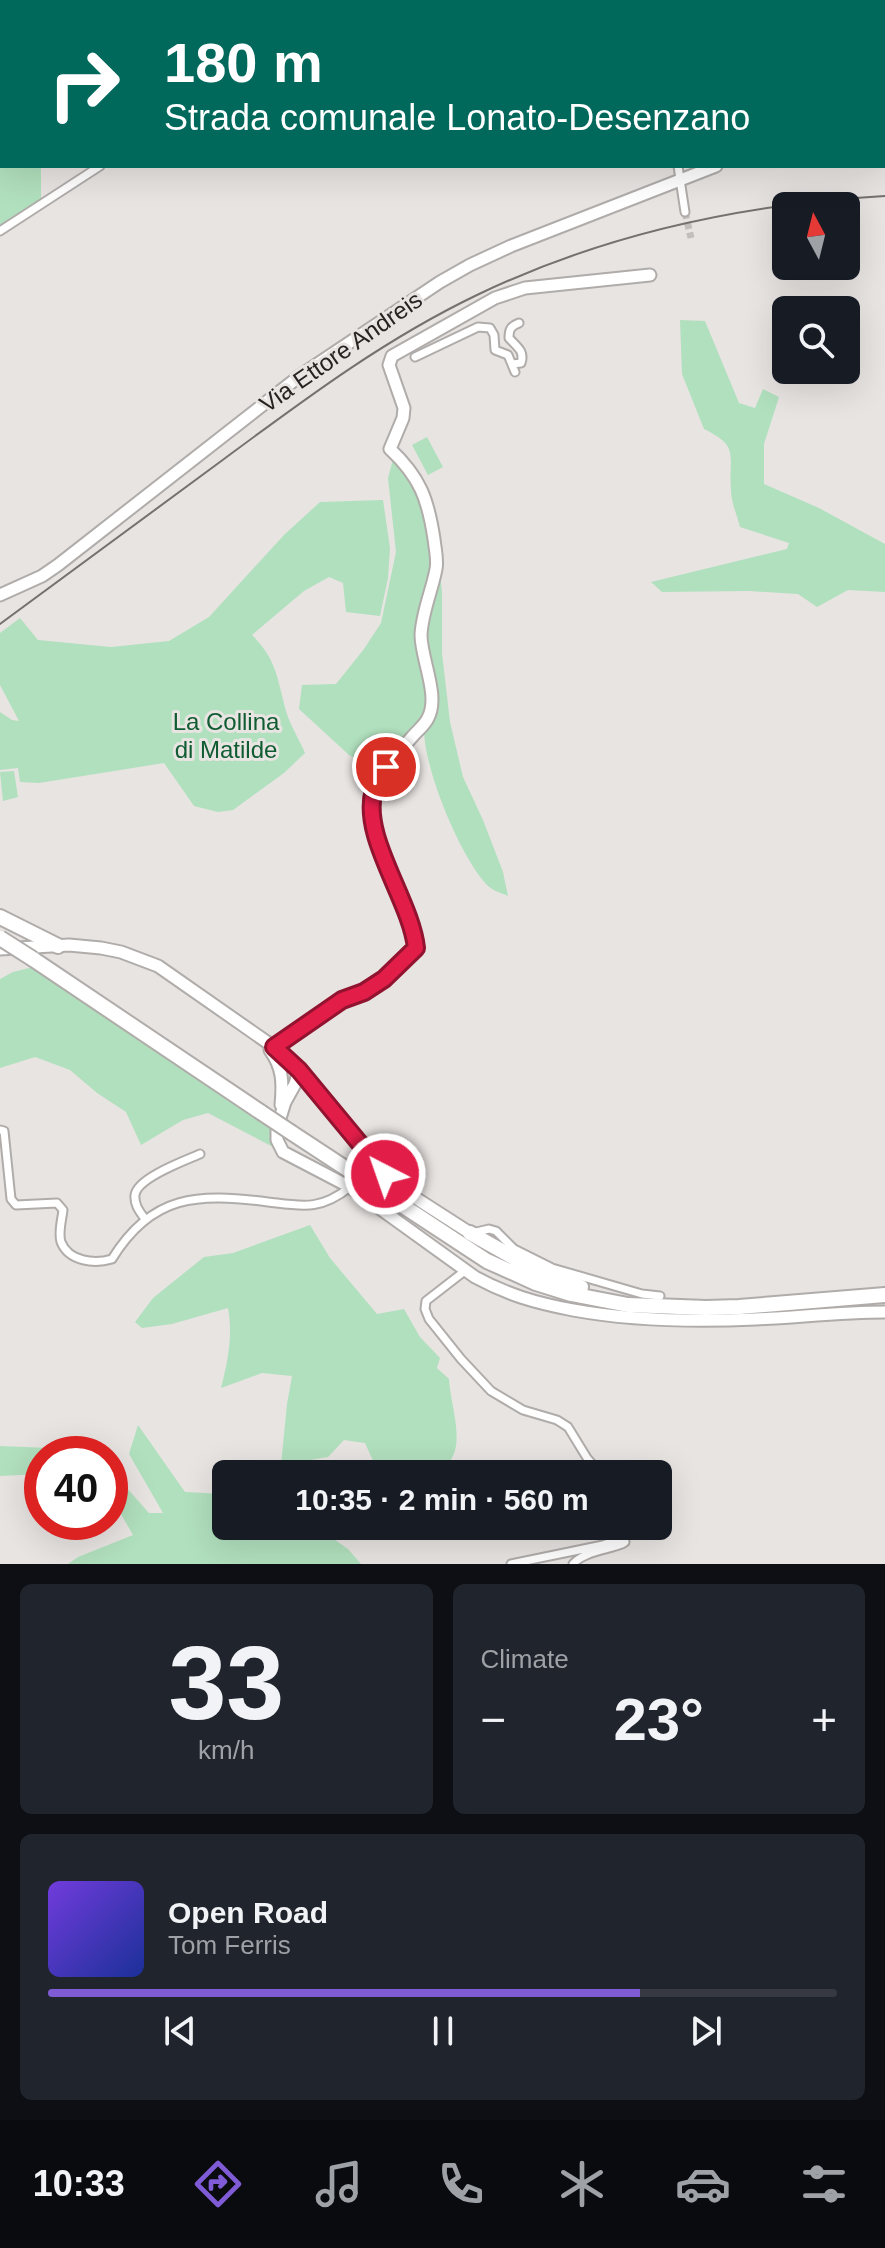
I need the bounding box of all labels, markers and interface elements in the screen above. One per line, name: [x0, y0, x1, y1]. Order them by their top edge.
text: 180 m: [164, 31, 323, 94]
icon: right: [32, 32, 136, 136]
text: Strada comunale Lonato-Desenzano: [164, 97, 750, 138]
north arrow: [772, 192, 860, 280]
map controls: [772, 192, 860, 384]
street label: Via Ettore Andreis: [254, 286, 427, 418]
button: search: [772, 296, 860, 384]
park label: La Collina di Matilde: [173, 708, 280, 763]
pin: [352, 733, 420, 801]
icon: arrive: [364, 745, 408, 789]
position arrow: [343, 1132, 427, 1216]
speed limit sign: 40: [24, 1436, 128, 1540]
text: 10:35 · 2 min · 560 m: [295, 1483, 589, 1516]
text: 33: [168, 1625, 284, 1741]
text: Climate: [481, 1644, 569, 1674]
text: 23°: [613, 1686, 704, 1753]
text: −: [481, 1695, 506, 1744]
text: +: [811, 1695, 837, 1744]
text: km/h: [198, 1735, 254, 1765]
text: Open Road: [168, 1896, 328, 1929]
text: Tom Ferris: [168, 1930, 291, 1960]
icon: previous: [158, 2009, 202, 2053]
icon: pause: [421, 2009, 465, 2053]
icon: next: [684, 2009, 728, 2053]
icon: directions: [190, 2156, 246, 2212]
icon: music: [311, 2156, 367, 2212]
icon: phone: [433, 2156, 489, 2212]
icon: climate: [554, 2156, 610, 2212]
icon: car: [675, 2156, 731, 2212]
icon: filters: [796, 2156, 852, 2212]
text: 10:33: [33, 2163, 125, 2204]

